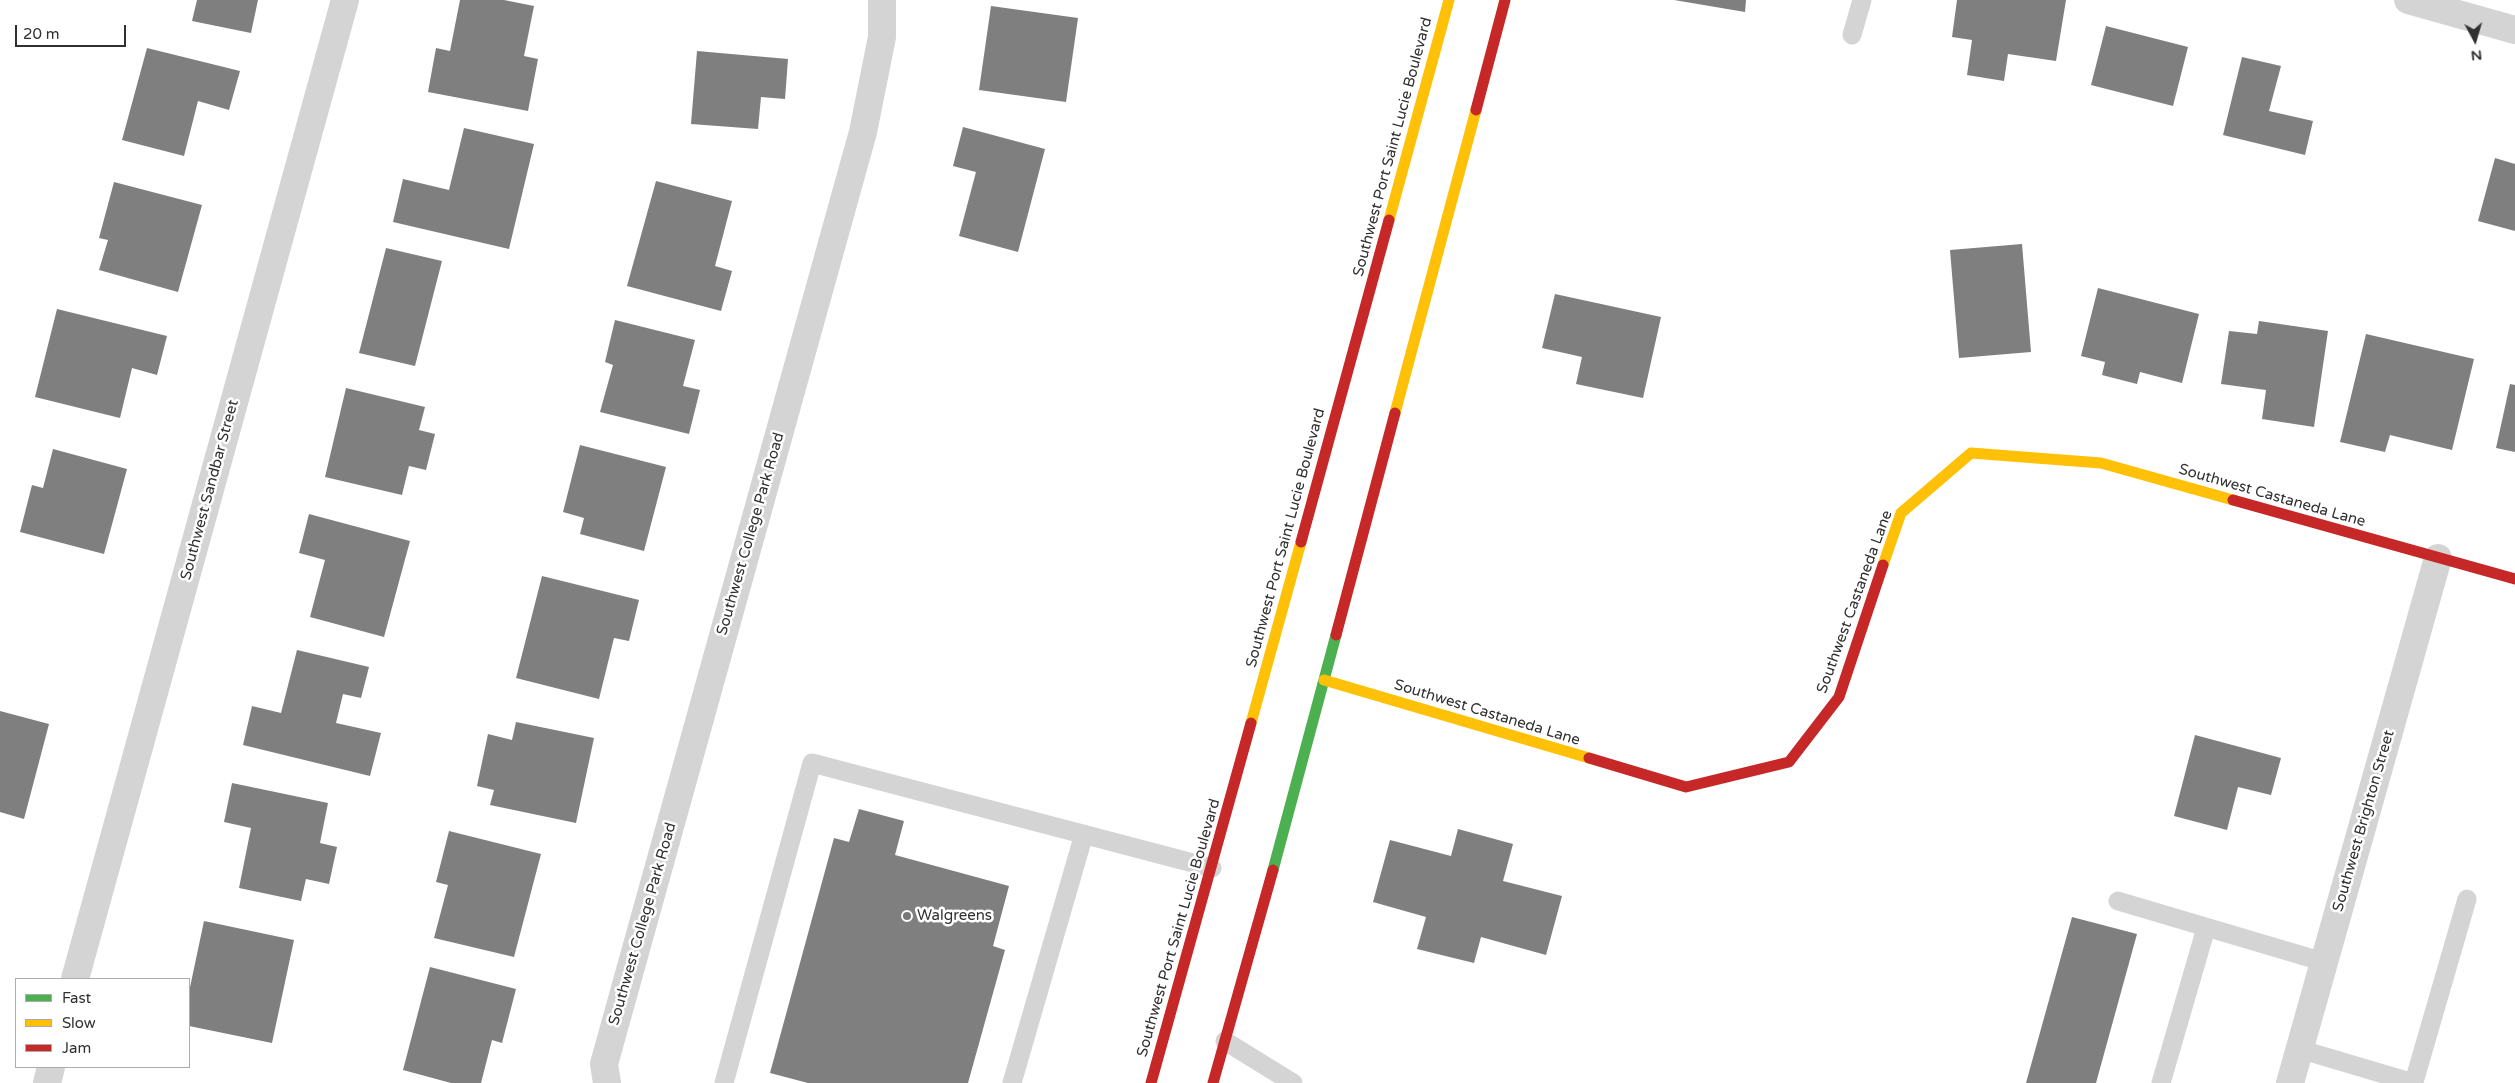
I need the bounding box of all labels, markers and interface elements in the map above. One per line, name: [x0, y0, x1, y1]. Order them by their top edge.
scale bar: [18, 15, 129, 47]
street label: Southwest Port Saint Lucie Boulevard: [1350, 15, 1436, 279]
north arrow: [2450, 15, 2500, 65]
text: 20 m: [23, 25, 60, 43]
text: N: [2470, 46, 2483, 64]
street label: Southwest Sandbar Street: [177, 398, 243, 582]
street label: Southwest Port Saint Lucie Boulevard: [1243, 406, 1329, 670]
street label: Southwest College Park Road: [713, 431, 789, 637]
street label: Southwest Castaneda Lane: [2177, 461, 2367, 531]
street label: Southwest Castaneda Lane: [1813, 508, 1897, 696]
street label: Southwest Castaneda Lane: [1392, 676, 1582, 750]
street label: Southwest Brighton Street: [2329, 728, 2399, 914]
street label: Southwest Port Saint Lucie Boulevard: [1133, 797, 1225, 1059]
street label: Southwest College Park Road: [605, 821, 681, 1027]
place label: Walgreens: [917, 907, 992, 925]
marker: Walgreens: [901, 910, 913, 922]
legend: [15, 978, 190, 1068]
text: Fast: [62, 989, 91, 1007]
text: Slow: [62, 1014, 96, 1032]
text: Jam: [62, 1039, 91, 1057]

